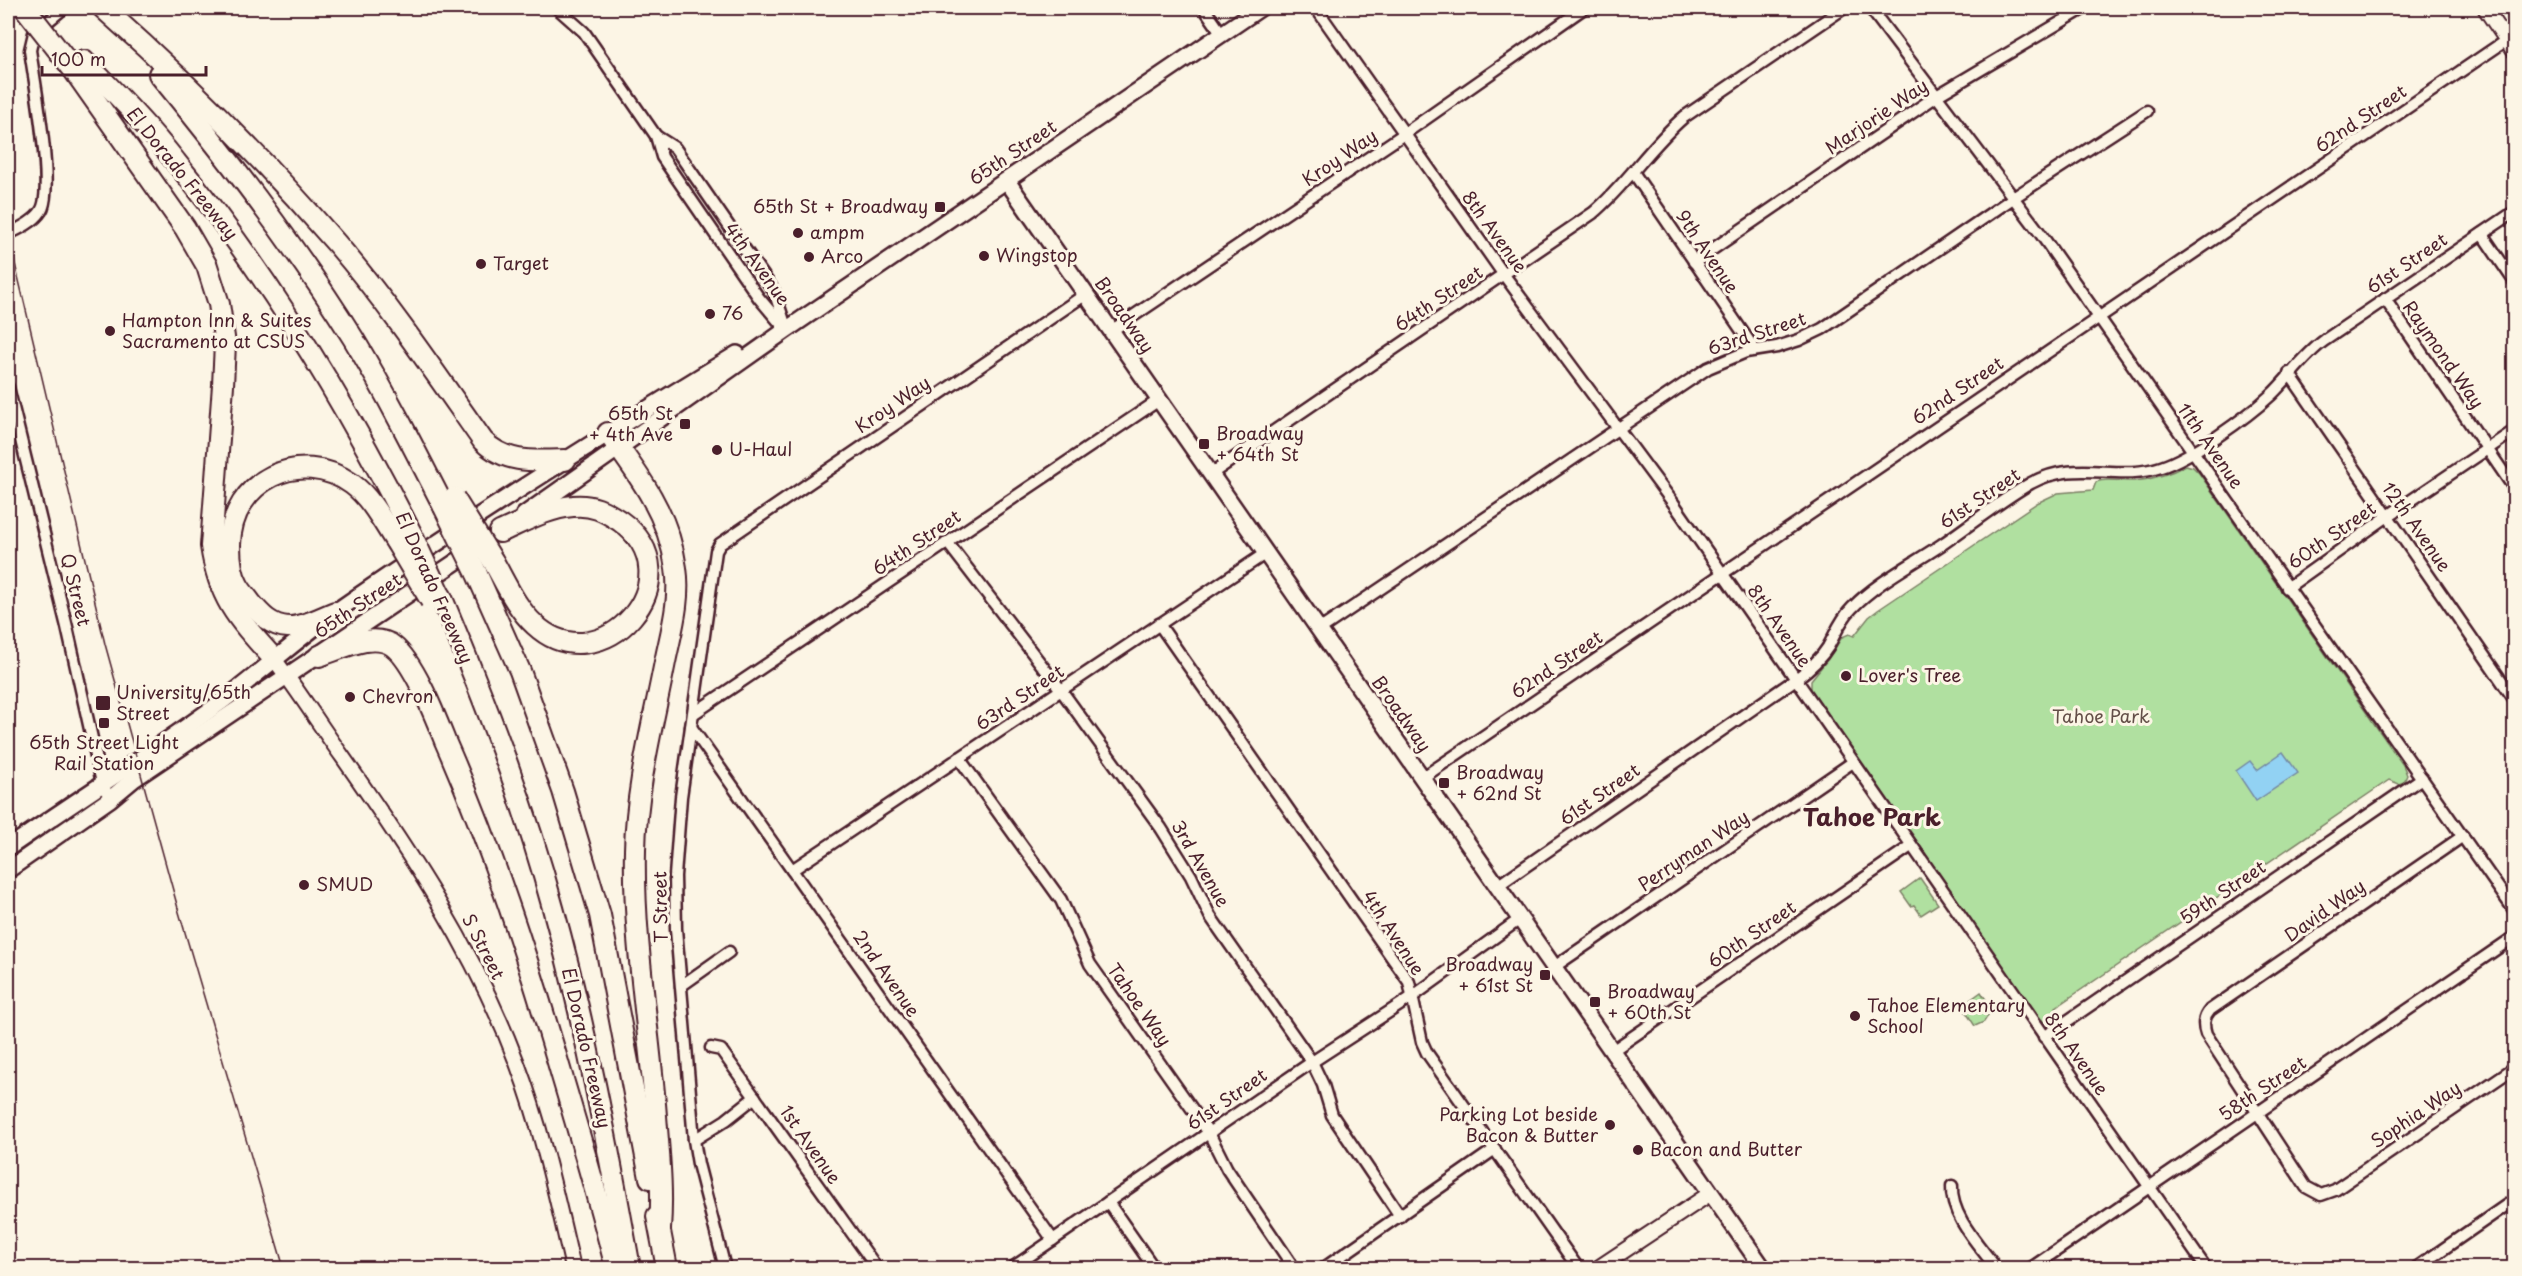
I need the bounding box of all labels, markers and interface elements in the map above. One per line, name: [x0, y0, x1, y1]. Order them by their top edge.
scale bar: [42, 39, 206, 77]
text: 100 m: [51, 45, 106, 72]
street label: Marjorie Way: [1819, 71, 1933, 160]
street label: 62nd Street: [2309, 77, 2411, 158]
street label: El Dorado Freeway: [121, 101, 245, 245]
street label: 65th Street: [963, 112, 1061, 191]
street label: Kroy Way: [1296, 122, 1382, 192]
street label: 8th Avenue: [1456, 184, 1535, 278]
place label: 65th St + Broadway: [753, 192, 928, 219]
marker: 65th St + Broadway: [933, 200, 947, 214]
street label: 9th Avenue: [1670, 204, 1746, 298]
street label: 4th Avenue: [719, 216, 798, 310]
place label: ampm: [810, 218, 865, 245]
marker: ampm: [791, 226, 805, 240]
street label: 61st Street: [2360, 226, 2452, 300]
place label: Wingstop: [996, 241, 1078, 268]
place label: Arco: [821, 242, 863, 269]
place label: Target: [493, 249, 549, 276]
marker: Wingstop: [977, 249, 991, 263]
marker: Arco: [802, 250, 816, 264]
marker: Target: [474, 257, 488, 271]
street label: 64th Street: [1389, 258, 1488, 337]
street label: Broadway: [1089, 270, 1161, 358]
street label: Raymond Way: [2397, 295, 2491, 414]
place label: 76: [722, 299, 743, 326]
street label: 63rd Street: [1704, 304, 1809, 361]
place label: Hampton Inn & Suites Sacramento at CSUS: [122, 306, 311, 354]
marker: 76: [703, 307, 717, 321]
marker: Hampton Inn & Suites Sacramento at CSUS: [103, 324, 117, 338]
street label: 62nd Street: [1906, 349, 2008, 430]
street label: Kroy Way: [849, 369, 935, 439]
street label: 11th Avenue: [2172, 397, 2251, 494]
place label: 65th St + 4th Ave: [589, 399, 673, 447]
marker: 65th St + 4th Ave: [678, 417, 692, 431]
place label: Broadway + 64th St: [1216, 419, 1304, 467]
place label: U-Haul: [729, 435, 792, 462]
marker: Broadway + 64th St: [1197, 437, 1211, 451]
marker: U-Haul: [710, 443, 724, 457]
street label: 61st Street: [1933, 461, 2025, 535]
street label: 12th Avenue: [2376, 476, 2458, 577]
street label: 60th Street: [2281, 494, 2381, 575]
street label: 64th Street: [867, 502, 966, 581]
street label: El Dorado Freeway: [390, 507, 481, 668]
street label: Q Street: [54, 550, 99, 629]
street label: 65th Street: [308, 565, 406, 644]
street label: 8th Avenue: [1742, 578, 1819, 672]
street label: 62nd Street: [1505, 623, 1607, 704]
street label: 63rd Street: [970, 657, 1069, 736]
place label: Lover's Tree: [1858, 661, 1961, 688]
street label: Broadway: [1366, 669, 1438, 757]
marker: Lover's Tree: [1839, 669, 1853, 683]
place label: University/65th Street: [116, 678, 251, 726]
place label: Chevron: [362, 682, 434, 709]
marker: Chevron: [343, 690, 357, 704]
marker: University/65th Street: [94, 694, 112, 712]
park label: Tahoe Park: [2052, 702, 2150, 729]
marker: 65th Street Light Rail Station: [97, 716, 111, 730]
place label: 65th Street Light Rail Station: [29, 728, 179, 776]
street label: 61st Street: [1553, 756, 1645, 832]
place label: Broadway + 62nd St: [1456, 758, 1544, 806]
marker: Broadway + 62nd St: [1437, 776, 1451, 790]
district label: Tahoe Park: [1803, 798, 1941, 834]
street label: Perryman Way: [1632, 803, 1754, 897]
street label: 3rd Avenue: [1166, 815, 1237, 912]
street label: 59th Street: [2174, 853, 2271, 931]
place label: SMUD: [316, 870, 373, 897]
street label: T Street: [645, 871, 674, 943]
street label: David Way: [2278, 872, 2370, 948]
marker: SMUD: [297, 878, 311, 892]
street label: 4th Avenue: [1357, 884, 1432, 980]
street label: 60th Street: [1701, 893, 1801, 974]
street label: S Street: [456, 909, 512, 984]
street label: 2nd Avenue: [847, 924, 927, 1022]
place label: Broadway + 61st St: [1445, 950, 1533, 998]
street label: Tahoe Way: [1102, 957, 1179, 1051]
street label: El Dorado Freeway: [556, 965, 619, 1131]
marker: Broadway + 61st St: [1538, 968, 1552, 982]
place label: Broadway + 60th St: [1607, 977, 1695, 1025]
place label: Tahoe Elementary School: [1867, 991, 2025, 1039]
marker: Broadway + 60th St: [1588, 995, 1602, 1009]
street label: 8th Avenue: [2039, 1006, 2116, 1100]
marker: Tahoe Elementary School: [1848, 1009, 1862, 1023]
street label: 58th Street: [2213, 1049, 2311, 1127]
street label: 61st Street: [1180, 1061, 1272, 1137]
street label: Sophia Way: [2365, 1073, 2466, 1154]
street label: 1st Avenue: [774, 1099, 848, 1189]
place label: Parking Lot beside Bacon & Butter: [1439, 1100, 1599, 1148]
marker: Parking Lot beside Bacon & Butter: [1603, 1118, 1617, 1132]
place label: Bacon and Butter: [1650, 1135, 1803, 1162]
marker: Bacon and Butter: [1631, 1143, 1645, 1157]

